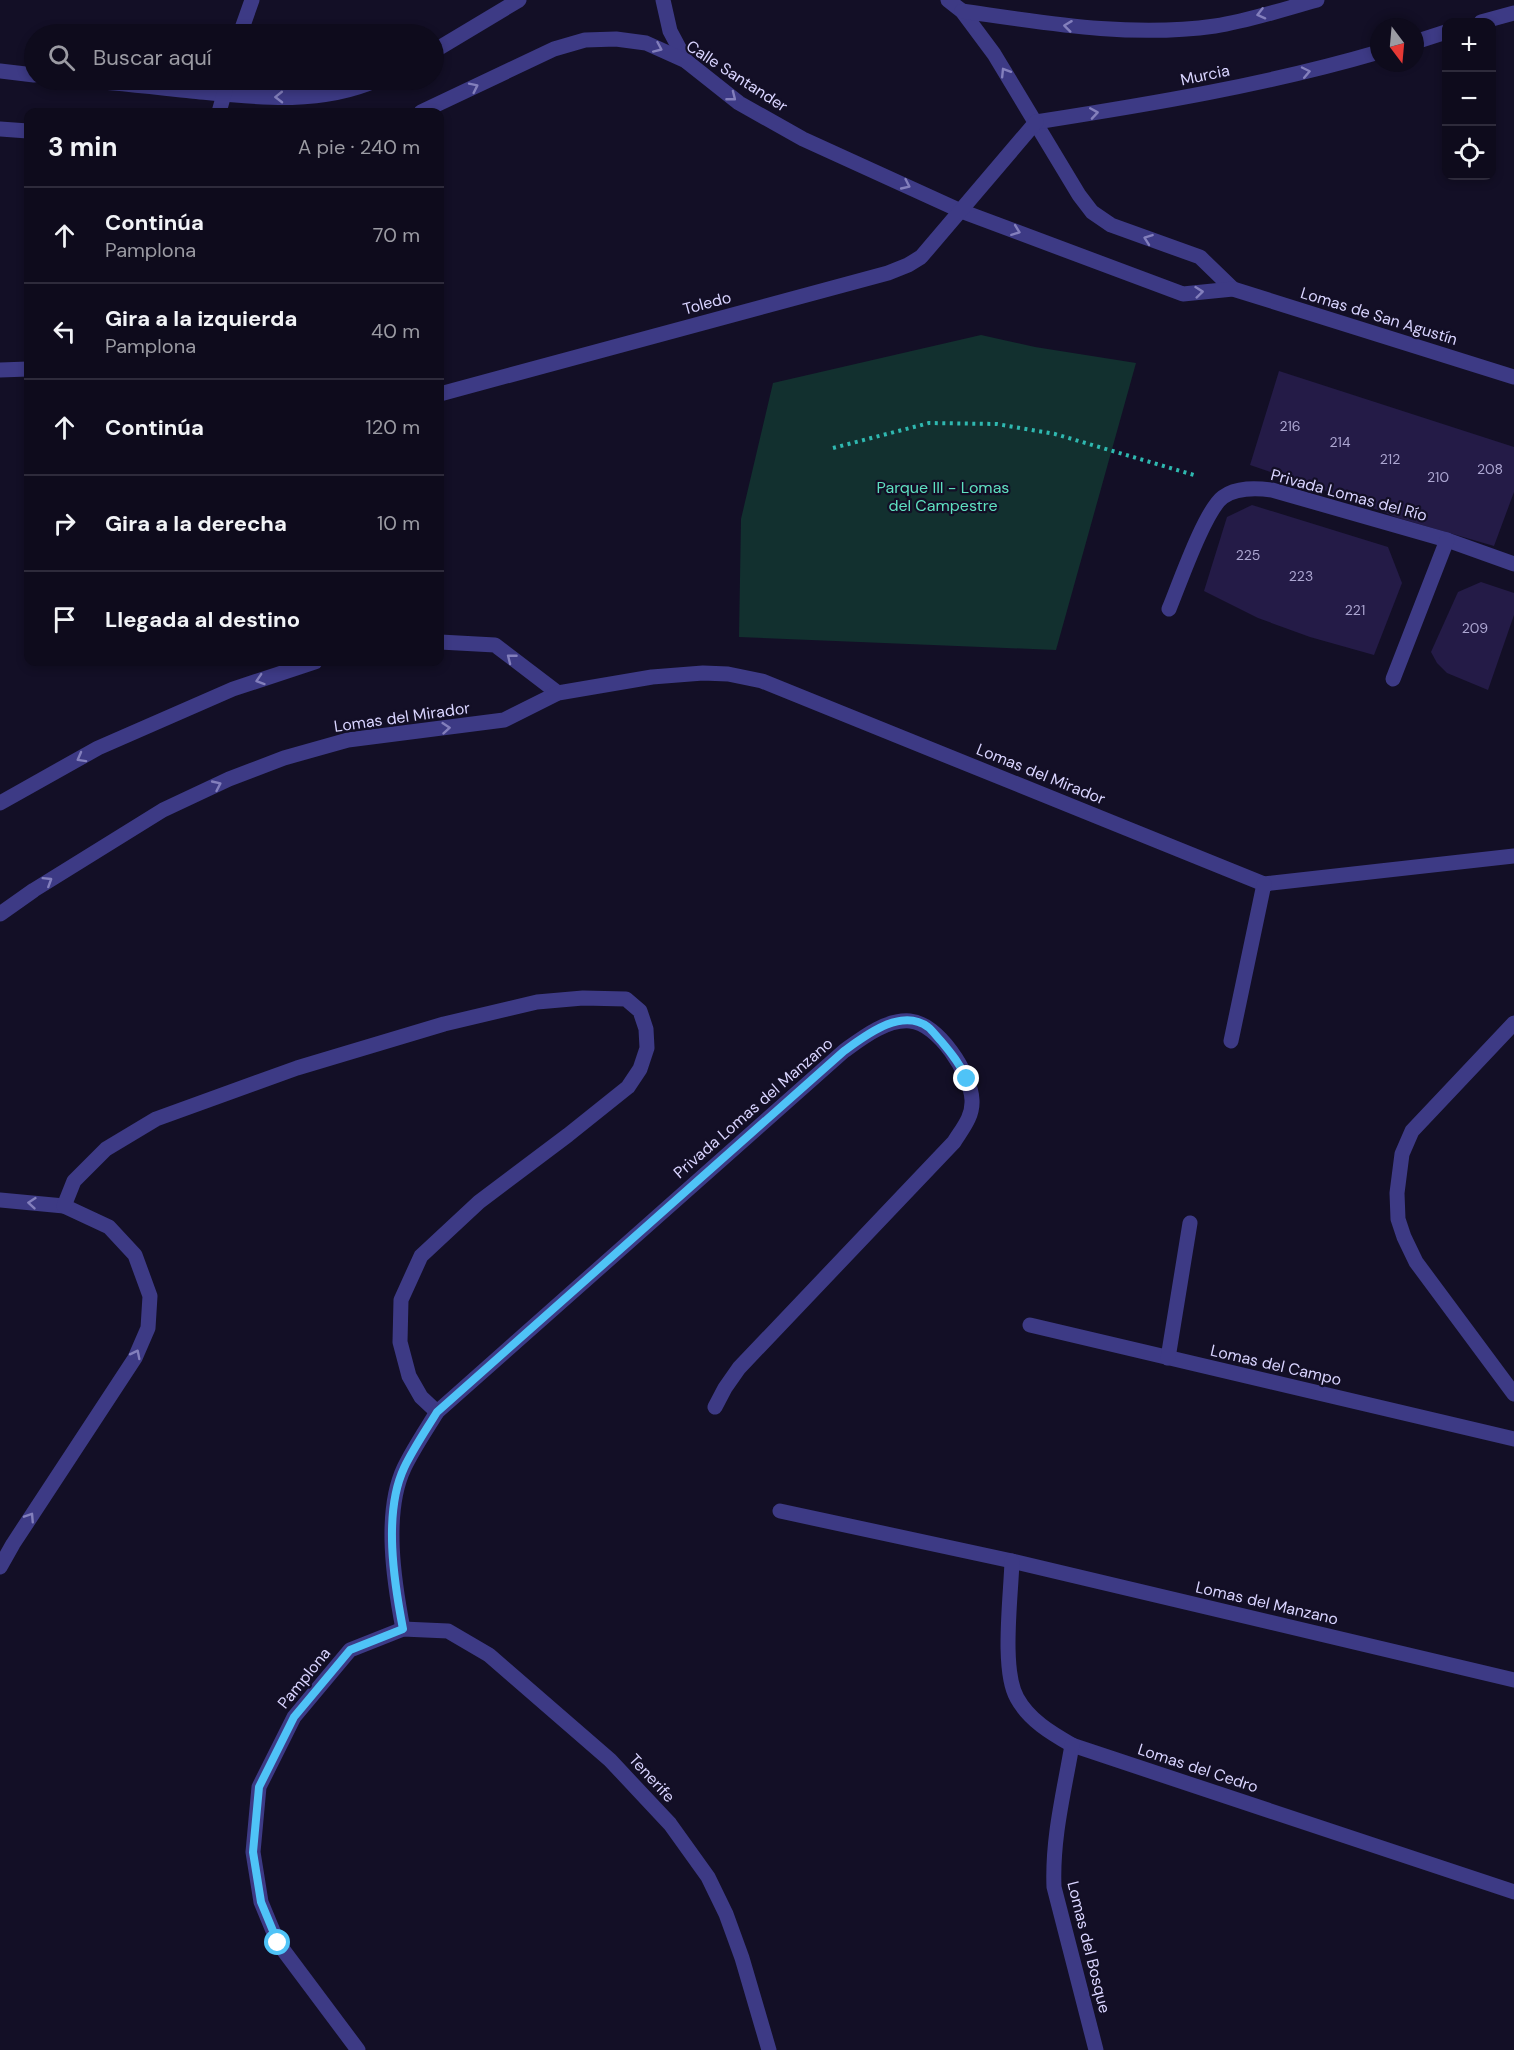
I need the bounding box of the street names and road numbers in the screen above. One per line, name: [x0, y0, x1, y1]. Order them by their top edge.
street label: Calle Santander: [682, 35, 792, 117]
street label: Murcia: [1178, 60, 1232, 90]
street label: Lomas de San Agustín: [1298, 282, 1460, 350]
street label: Toledo: [681, 286, 733, 320]
street label: Privada Lomas del Río: [1268, 464, 1430, 526]
street label: Lomas del Mirador: [333, 697, 471, 737]
street label: Lomas del Mirador: [973, 739, 1109, 809]
street label: Privada Lomas del Manzano: [669, 1033, 837, 1183]
street label: Lomas del Campo: [1208, 1340, 1344, 1390]
street label: Lomas del Manzano: [1194, 1576, 1340, 1630]
street label: Pamplona: [273, 1643, 335, 1713]
street label: Lomas del Cedro: [1135, 1739, 1261, 1797]
street label: Tenerife: [624, 1749, 680, 1807]
street label: Lomas del Bosque: [1062, 1879, 1116, 2015]

